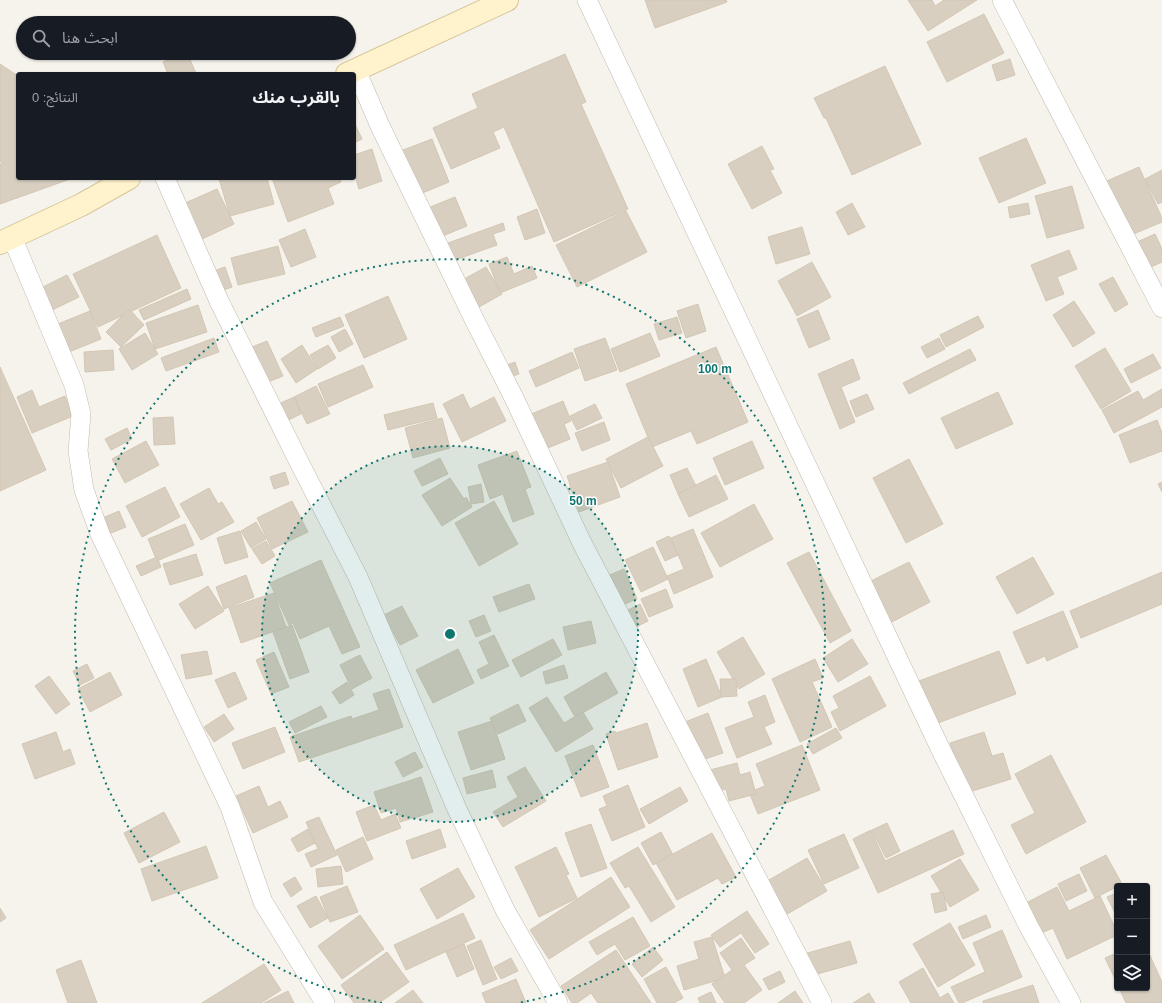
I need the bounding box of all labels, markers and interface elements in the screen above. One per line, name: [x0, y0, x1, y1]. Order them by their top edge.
search box: [16, 16, 356, 60]
icon: search: [30, 27, 52, 49]
text: ابحث هنا: [62, 29, 118, 46]
text: بالقرب منك: [252, 88, 340, 107]
text: النتائج: 0: [32, 90, 78, 105]
text: 100 m: [698, 362, 732, 376]
text: 50 m: [569, 494, 597, 508]
centre of rings: [443, 627, 457, 641]
map controls: [1114, 883, 1150, 991]
button: +: [1114, 883, 1150, 919]
button: −: [1114, 919, 1150, 955]
button: layers: [1114, 955, 1150, 991]

